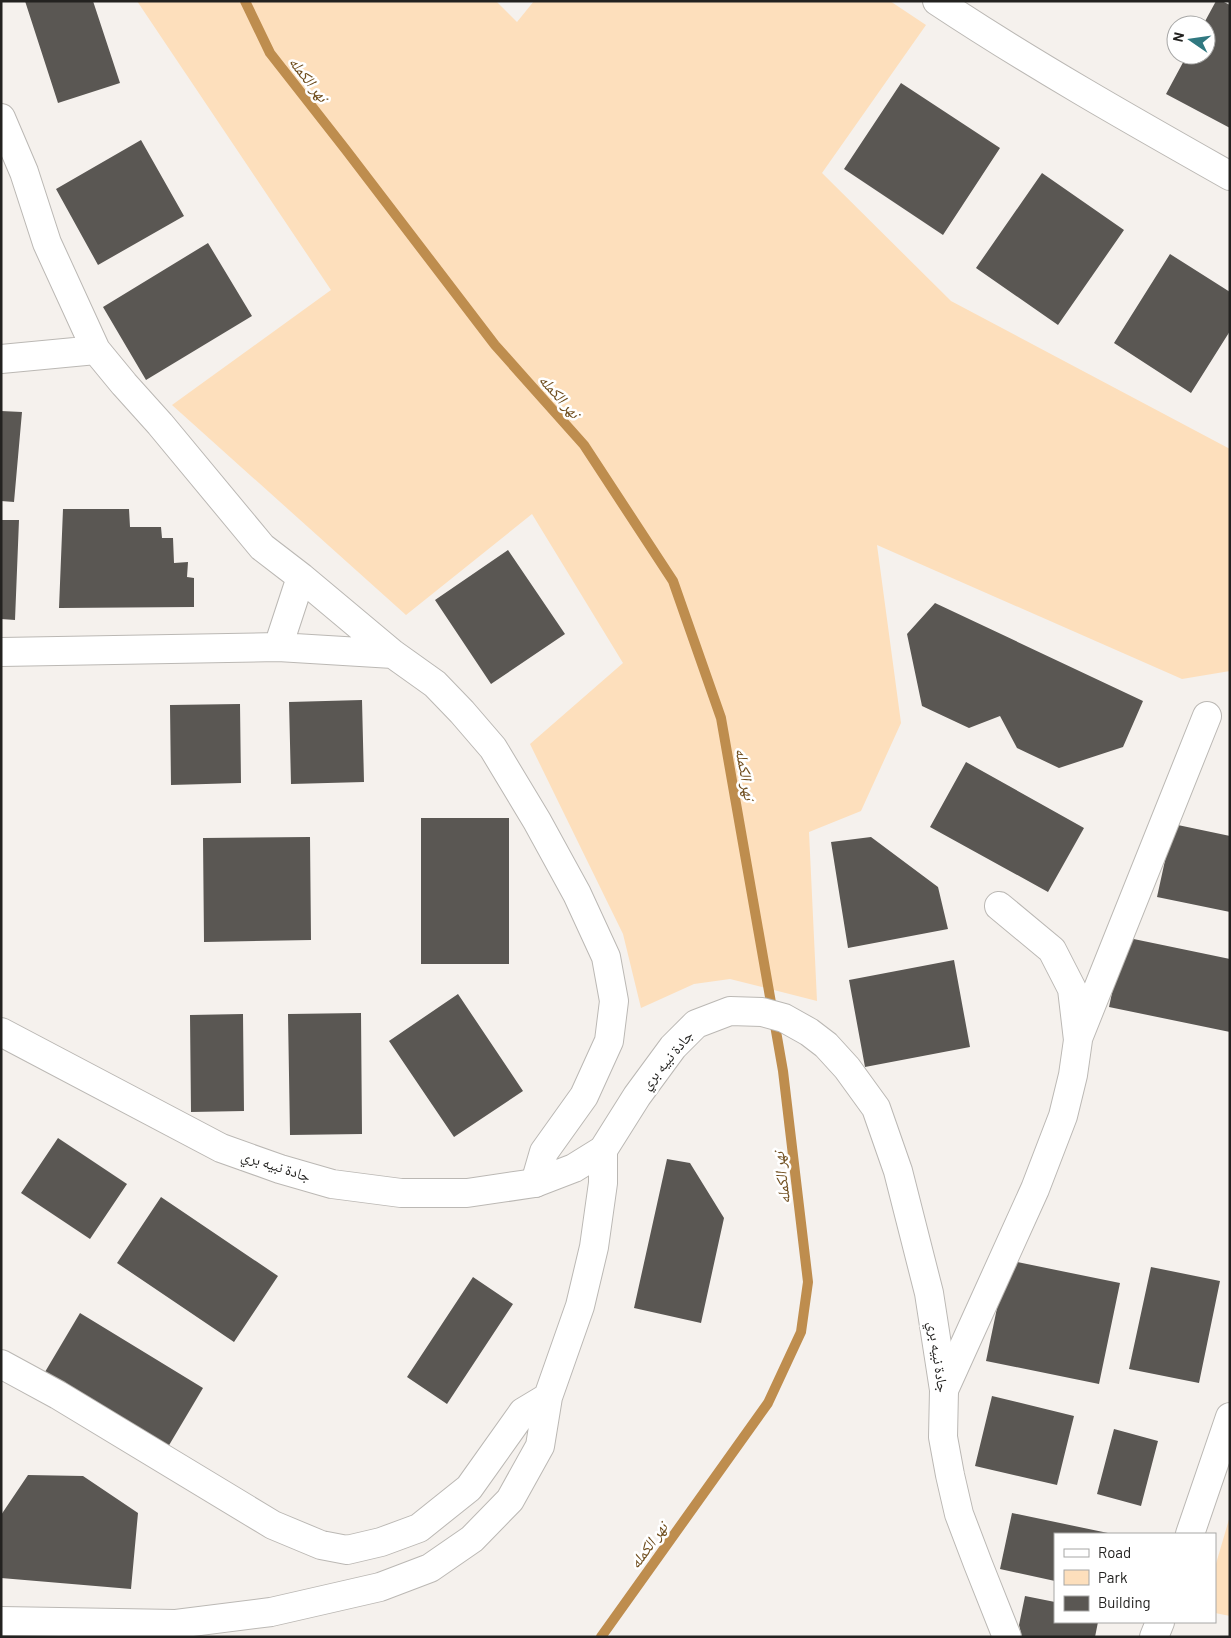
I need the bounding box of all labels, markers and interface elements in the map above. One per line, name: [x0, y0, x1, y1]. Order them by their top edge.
north arrow: [1166, 15, 1216, 65]
text: N: [1169, 31, 1187, 43]
water label: نهر الكمله: [285, 52, 335, 108]
water label: نهر الكمله: [535, 370, 587, 424]
water label: نهر الكمله: [732, 746, 761, 804]
street label: جادة نبيه بري: [636, 1026, 699, 1095]
street label: جادة نبيه بري: [238, 1145, 314, 1188]
water label: نهر الكمله: [768, 1148, 794, 1205]
street label: جادة نبيه بري: [921, 1320, 953, 1395]
water label: نهر الكمله: [625, 1516, 673, 1572]
legend: [1054, 1533, 1216, 1623]
text: Road: [1098, 1543, 1131, 1561]
text: Park: [1098, 1568, 1128, 1586]
text: Building: [1098, 1593, 1151, 1611]

